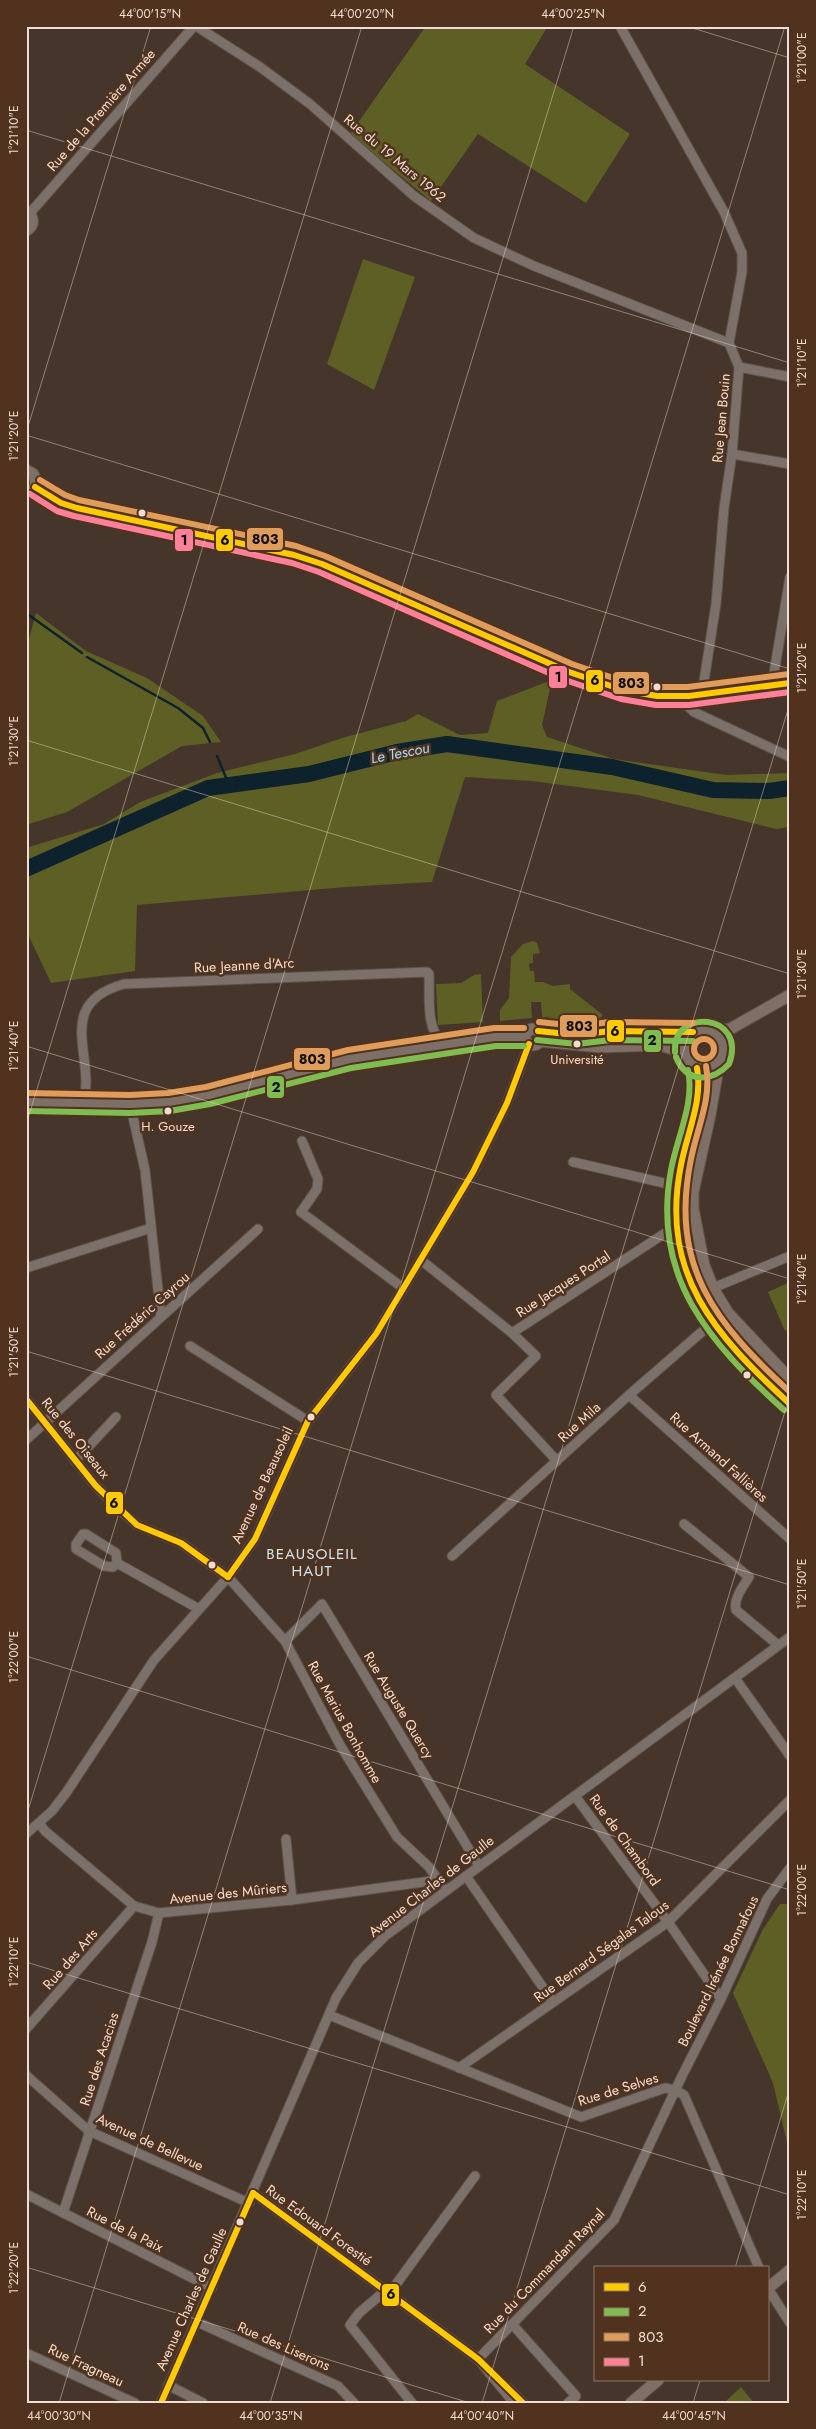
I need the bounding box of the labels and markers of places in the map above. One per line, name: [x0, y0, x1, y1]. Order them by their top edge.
unlabelled marker: [137, 508, 147, 518]
unlabelled marker: [652, 682, 662, 692]
marker: Université: [572, 1039, 582, 1049]
place label: Université: [550, 1050, 604, 1069]
marker: H. Gouze: [163, 1106, 173, 1116]
place label: H. Gouze: [141, 1117, 195, 1136]
unlabelled marker: [742, 1370, 752, 1380]
unlabelled marker: [306, 1412, 316, 1422]
unlabelled marker: [207, 1560, 217, 1570]
unlabelled marker: [235, 2217, 245, 2227]

